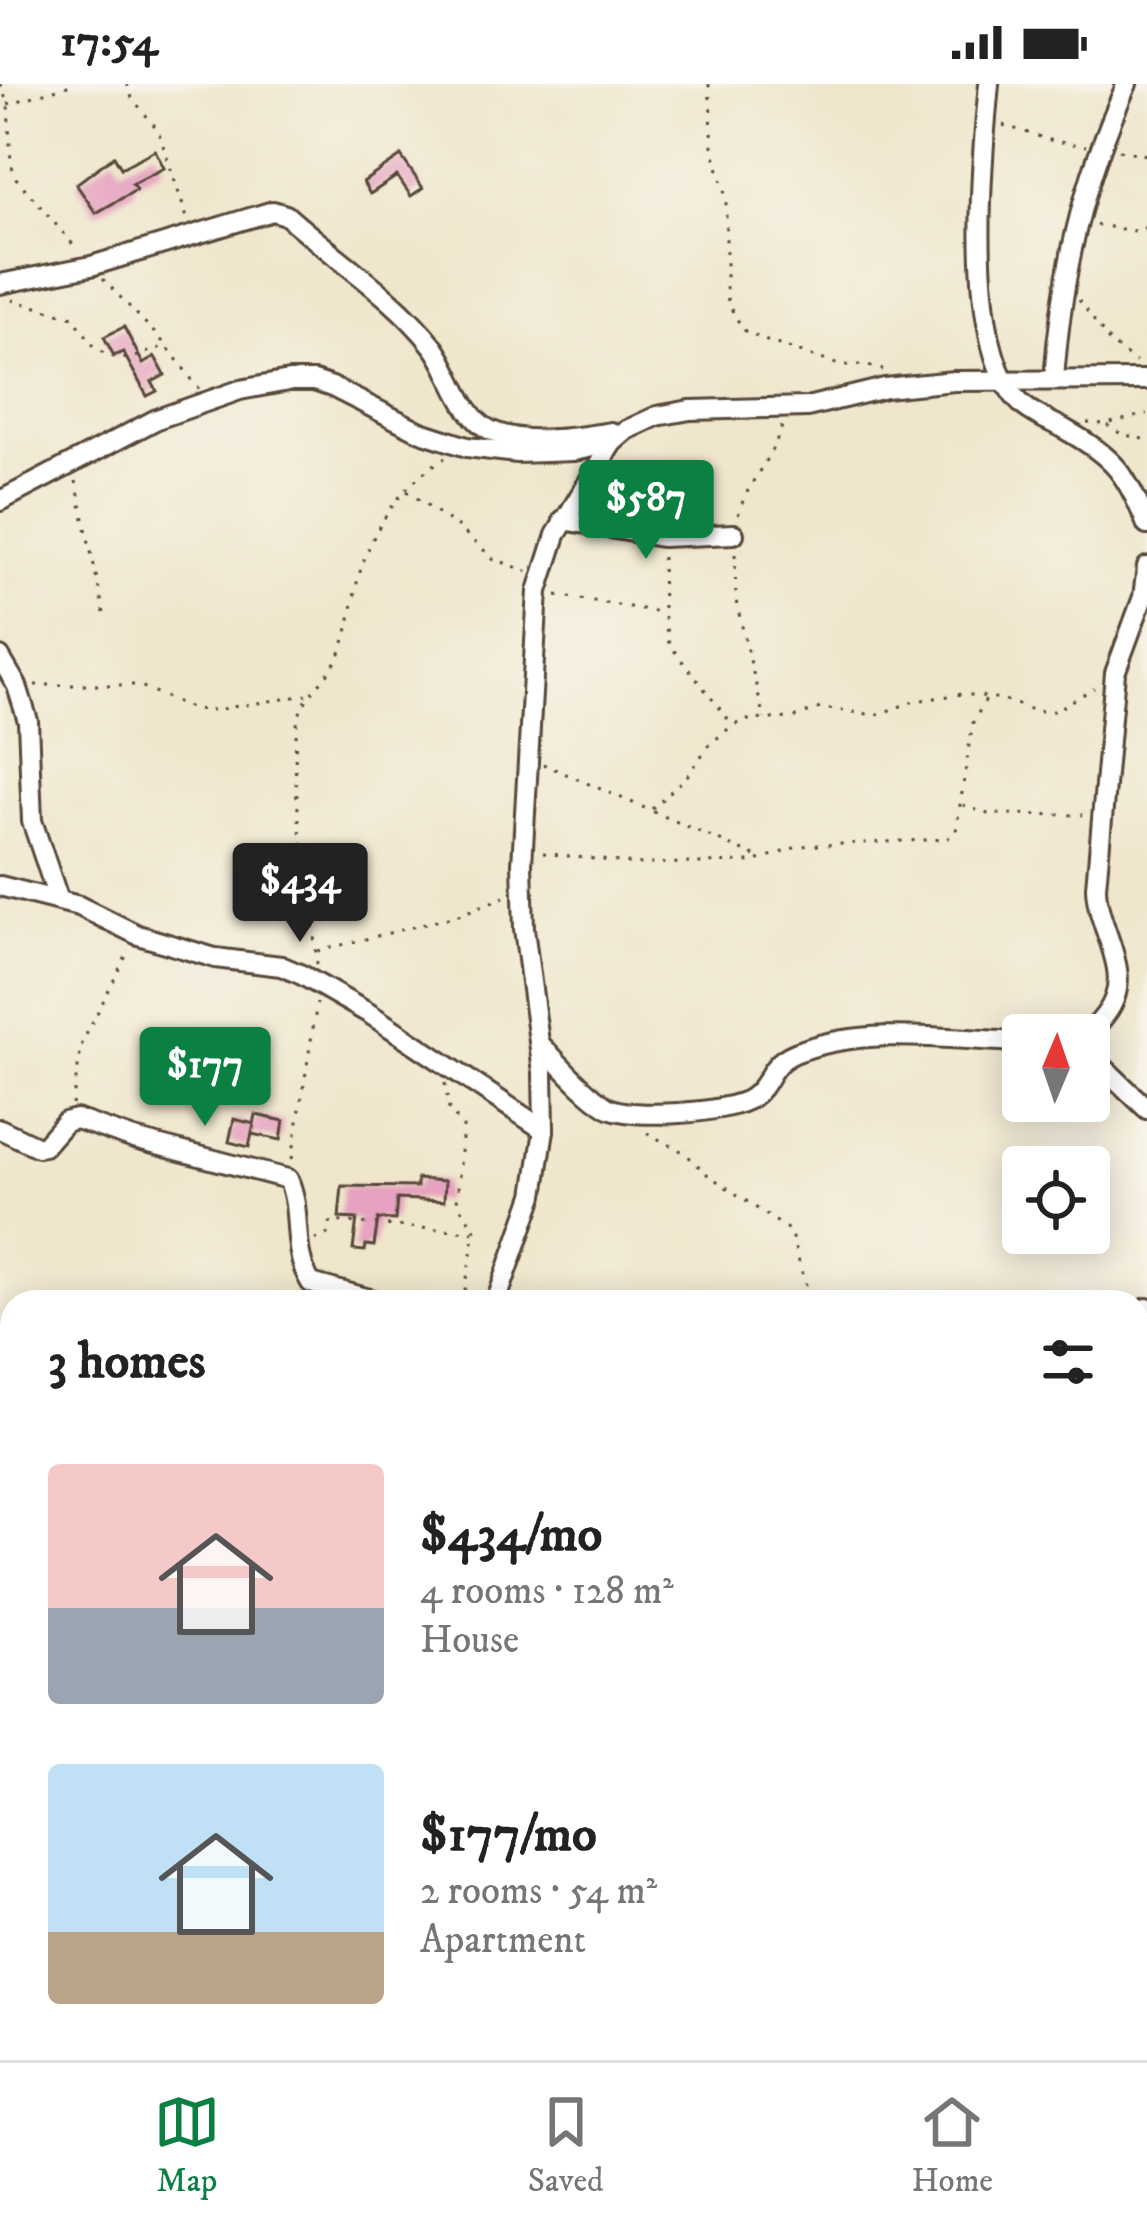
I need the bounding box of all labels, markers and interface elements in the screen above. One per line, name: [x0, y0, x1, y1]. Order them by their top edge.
text: 17:54: [60, 14, 158, 70]
pin: $587: [575, 460, 717, 562]
text: $587: [606, 474, 686, 523]
pin: $434: [229, 843, 371, 945]
text: $434: [260, 857, 340, 906]
north arrow: [1002, 1014, 1110, 1122]
map controls: [1002, 1014, 1110, 1254]
pin: $177: [134, 1027, 276, 1129]
text: $177: [167, 1041, 243, 1090]
button: locate: [1002, 1146, 1110, 1254]
icon: filters: [1035, 1329, 1101, 1395]
text: 3 homes: [48, 1330, 206, 1394]
text: $434/mo: [420, 1503, 602, 1567]
icon: home: [144, 1512, 288, 1656]
text: 4 rooms · 128 m²: [420, 1567, 674, 1616]
text: House: [420, 1616, 519, 1665]
text: $177/mo: [420, 1803, 597, 1867]
icon: home: [144, 1812, 288, 1956]
text: 2 rooms · 54 m²: [420, 1867, 657, 1916]
text: Apartment: [420, 1916, 586, 1965]
tab: Map: [154, 2089, 220, 2202]
tab: Saved: [528, 2089, 604, 2202]
tab: Home: [911, 2089, 993, 2202]

